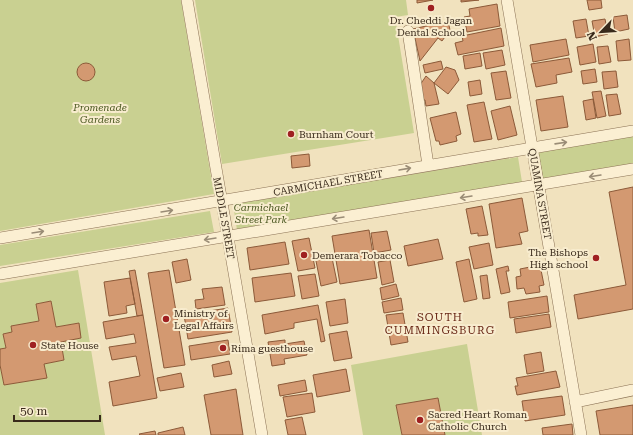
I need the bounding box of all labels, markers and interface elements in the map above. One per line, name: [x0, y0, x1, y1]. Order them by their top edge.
marker: Dr. Cheddi Jagan Dental School: [426, 3, 436, 13]
north arrow: [581, 12, 621, 52]
place label: Dr. Cheddi Jagan Dental School: [390, 15, 473, 38]
text: N: [584, 29, 600, 43]
park label: Promenade Gardens: [72, 102, 127, 125]
marker: Burnham Court: [286, 129, 296, 139]
place label: Burnham Court: [299, 129, 374, 140]
one-way arrow: [554, 139, 567, 147]
street label: QUAMINA STREET: [527, 148, 553, 241]
one-way arrow: [398, 165, 411, 173]
street label: CARMICHAEL STREET: [272, 168, 384, 198]
one-way arrow: [588, 172, 601, 180]
street label: MIDDLE STREET: [211, 176, 237, 260]
one-way arrow: [460, 193, 473, 201]
park label: Carmichael Street Park: [234, 202, 288, 225]
one-way arrow: [160, 206, 173, 214]
one-way arrow: [332, 214, 345, 222]
one-way arrow: [32, 227, 45, 235]
one-way arrow: [204, 236, 217, 244]
place label: The Bishops High school: [528, 247, 588, 270]
marker: Demerara Tobacco: [299, 250, 309, 260]
place label: Demerara Tobacco: [312, 250, 402, 261]
marker: The Bishops High school: [591, 253, 601, 263]
place label: Ministry of Legal Affairs: [174, 308, 234, 331]
district label: SOUTH CUMMINGSBURG: [385, 311, 495, 337]
marker: Ministry of Legal Affairs: [161, 314, 171, 324]
marker: State House: [28, 340, 38, 350]
place label: State House: [41, 340, 99, 351]
marker: Rima guesthouse: [218, 343, 228, 353]
place label: Rima guesthouse: [231, 343, 314, 354]
scale bar: [14, 397, 100, 423]
text: 50 m: [20, 404, 47, 418]
place label: Sacred Heart Roman Catholic Church: [428, 409, 528, 432]
marker: Sacred Heart Roman Catholic Church: [415, 415, 425, 425]

